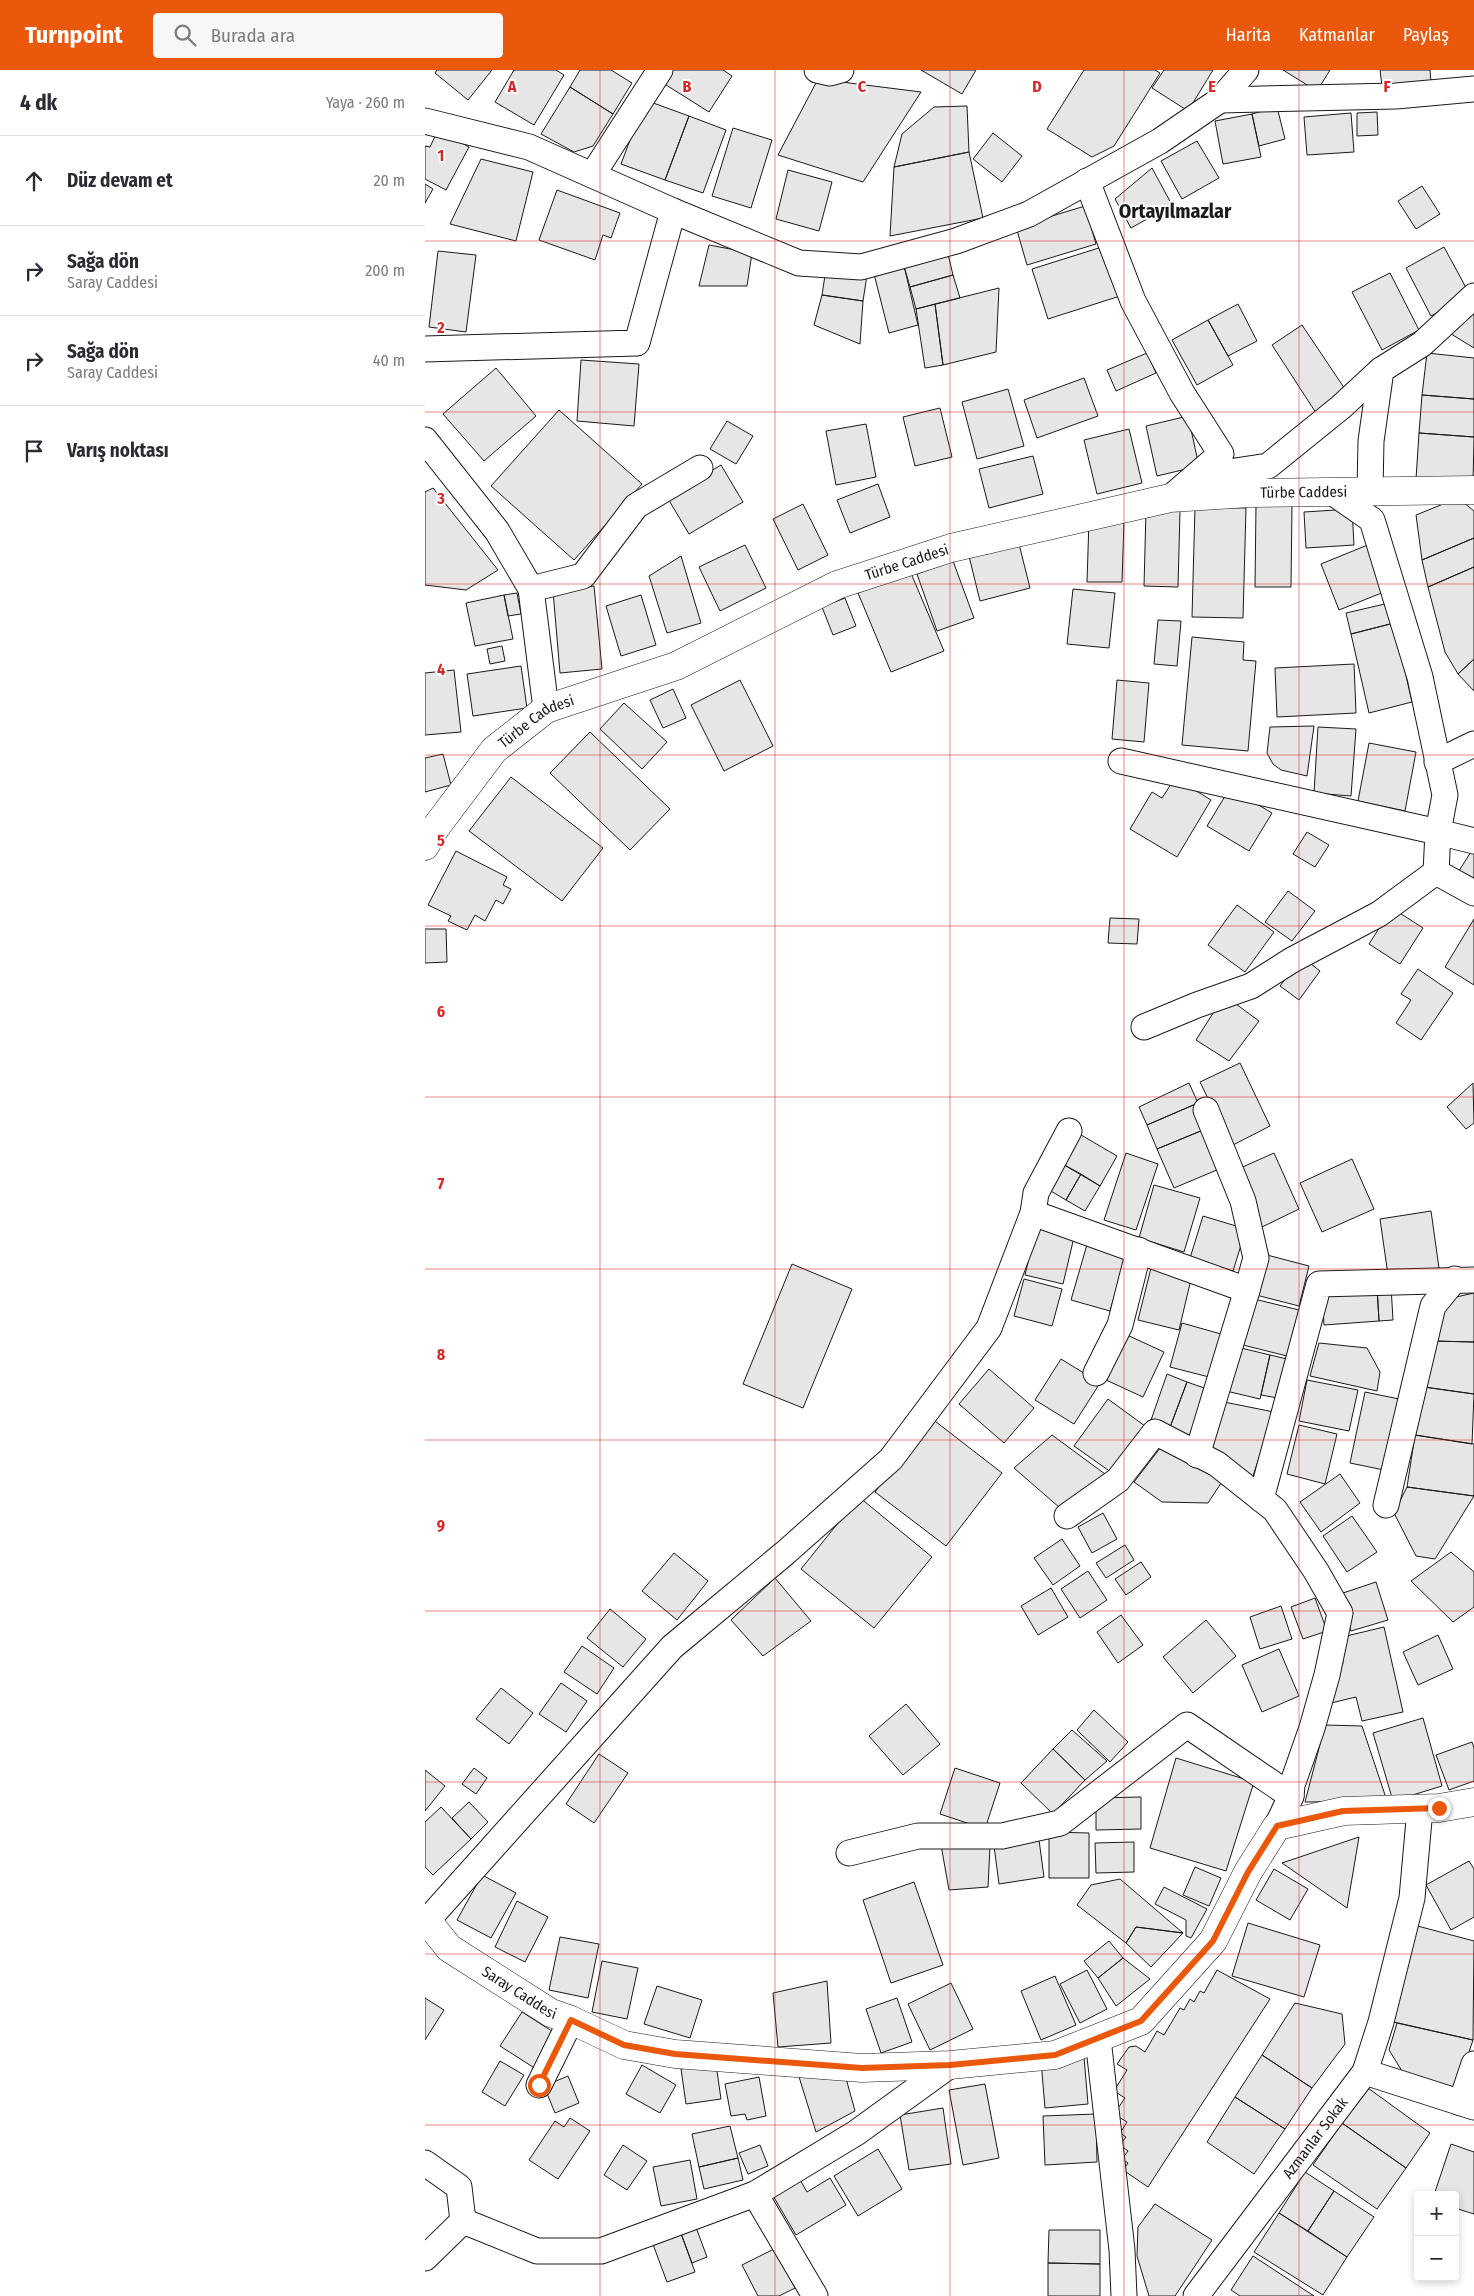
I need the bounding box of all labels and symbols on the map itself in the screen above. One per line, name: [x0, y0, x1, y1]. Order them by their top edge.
text: A: [507, 77, 517, 96]
text: B: [683, 77, 692, 96]
text: C: [858, 77, 867, 96]
text: D: [1032, 77, 1042, 96]
text: E: [1208, 77, 1216, 96]
text: F: [1383, 77, 1391, 96]
text: 1: [438, 146, 444, 165]
district label: Ortayılmazlar: [1119, 199, 1232, 223]
text: 2: [436, 318, 445, 337]
street label: Türbe Caddesi: [1260, 483, 1347, 502]
text: 3: [436, 489, 445, 508]
street label: Türbe Caddesi: [863, 540, 951, 584]
text: 4: [437, 660, 445, 679]
street label: Türbe Caddesi: [495, 691, 576, 752]
text: 5: [437, 831, 445, 850]
text: 6: [437, 1002, 445, 1021]
text: 7: [438, 1174, 445, 1193]
text: 8: [437, 1345, 446, 1364]
text: 9: [437, 1516, 445, 1535]
route end: [1428, 1797, 1451, 1820]
street label: Saray Caddesi: [479, 1962, 559, 2023]
route start: [528, 2074, 551, 2097]
street label: Azmanlar Sokak: [1279, 2094, 1352, 2182]

